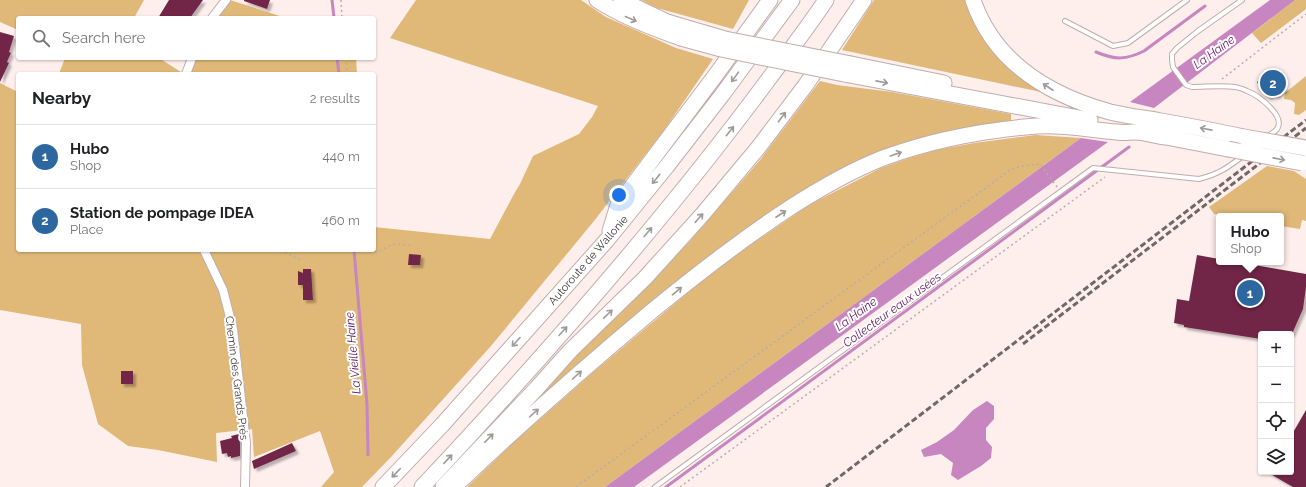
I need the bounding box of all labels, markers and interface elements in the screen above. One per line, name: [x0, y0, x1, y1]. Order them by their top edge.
search box: [16, 16, 376, 60]
one-way arrow: [625, 16, 637, 23]
icon: search: [30, 27, 52, 49]
text: Search here: [62, 29, 145, 47]
water label: La Haine: [1191, 32, 1238, 72]
pin: 2: [1260, 68, 1286, 98]
one-way arrow: [731, 71, 740, 82]
one-way arrow: [875, 78, 888, 86]
one-way arrow: [1043, 83, 1054, 92]
text: Nearby: [32, 88, 91, 108]
text: 2 results: [310, 91, 360, 106]
one-way arrow: [777, 112, 786, 123]
one-way arrow: [725, 125, 734, 136]
one-way arrow: [1200, 125, 1213, 133]
text: Hubo: [70, 140, 109, 158]
text: 1: [42, 149, 48, 164]
text: 440 m: [323, 149, 360, 164]
one-way arrow: [890, 149, 902, 157]
one-way arrow: [1272, 155, 1285, 163]
text: Shop: [70, 158, 101, 173]
one-way arrow: [652, 174, 660, 185]
your location: [609, 185, 629, 205]
text: Station de pompage IDEA: [70, 204, 254, 222]
one-way arrow: [775, 209, 787, 217]
one-way arrow: [695, 212, 704, 223]
text: 2: [41, 213, 49, 228]
text: 460 m: [322, 213, 360, 228]
street label: Autoroute de Wallonie: [546, 213, 631, 308]
popup: [1216, 213, 1284, 265]
text: Place: [70, 222, 103, 237]
text: Hubo: [1230, 223, 1270, 241]
one-way arrow: [644, 227, 653, 237]
text: Shop: [1230, 241, 1262, 256]
water label: Collecteur eaux usées: [840, 270, 944, 350]
pin: 1: [1237, 278, 1263, 308]
one-way arrow: [671, 286, 682, 295]
water label: La Haine: [833, 294, 880, 334]
one-way arrow: [603, 309, 613, 319]
water label: La Vieille Haine: [342, 311, 364, 395]
street label: Chemin des Grands Prés: [222, 315, 251, 441]
one-way arrow: [559, 325, 568, 336]
map controls: [1258, 331, 1294, 475]
button: +: [1258, 331, 1294, 367]
one-way arrow: [511, 337, 521, 347]
button: −: [1258, 367, 1294, 403]
one-way arrow: [572, 370, 582, 379]
button: locate: [1258, 403, 1294, 439]
one-way arrow: [529, 408, 539, 418]
one-way arrow: [484, 433, 494, 443]
button: layers: [1258, 439, 1294, 475]
one-way arrow: [444, 453, 453, 464]
one-way arrow: [391, 468, 401, 478]

